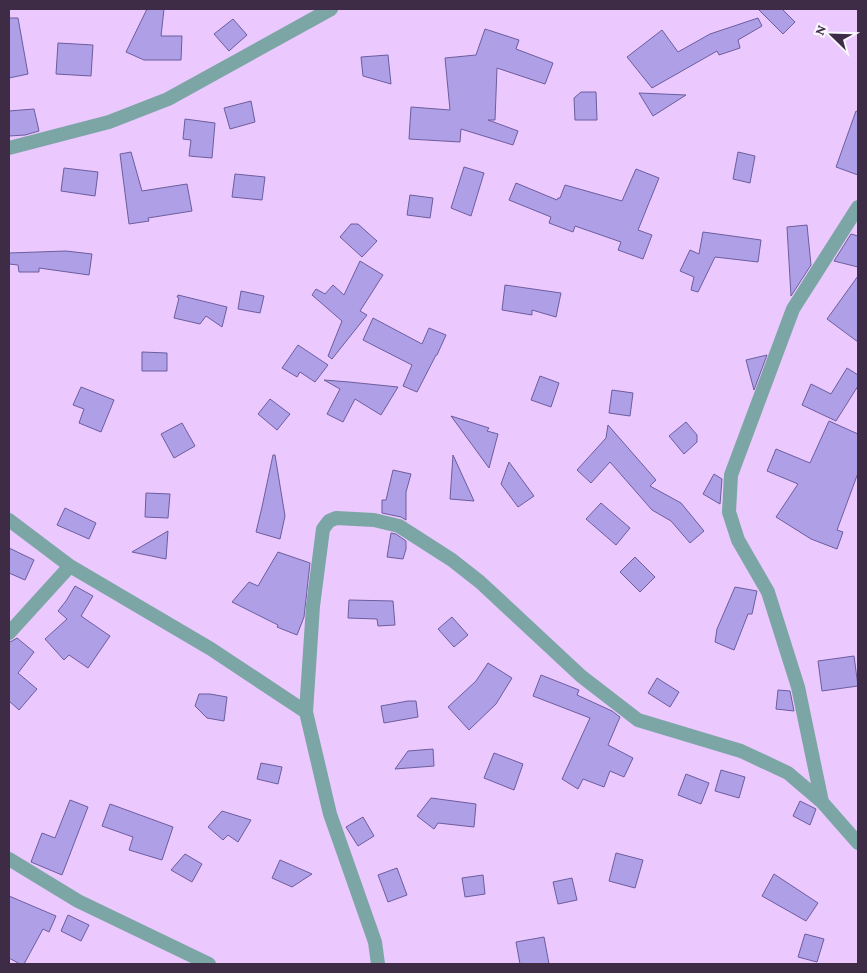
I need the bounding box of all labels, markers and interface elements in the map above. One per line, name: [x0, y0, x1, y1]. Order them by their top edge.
north arrow: [807, 10, 857, 60]
text: N: [811, 22, 829, 37]

